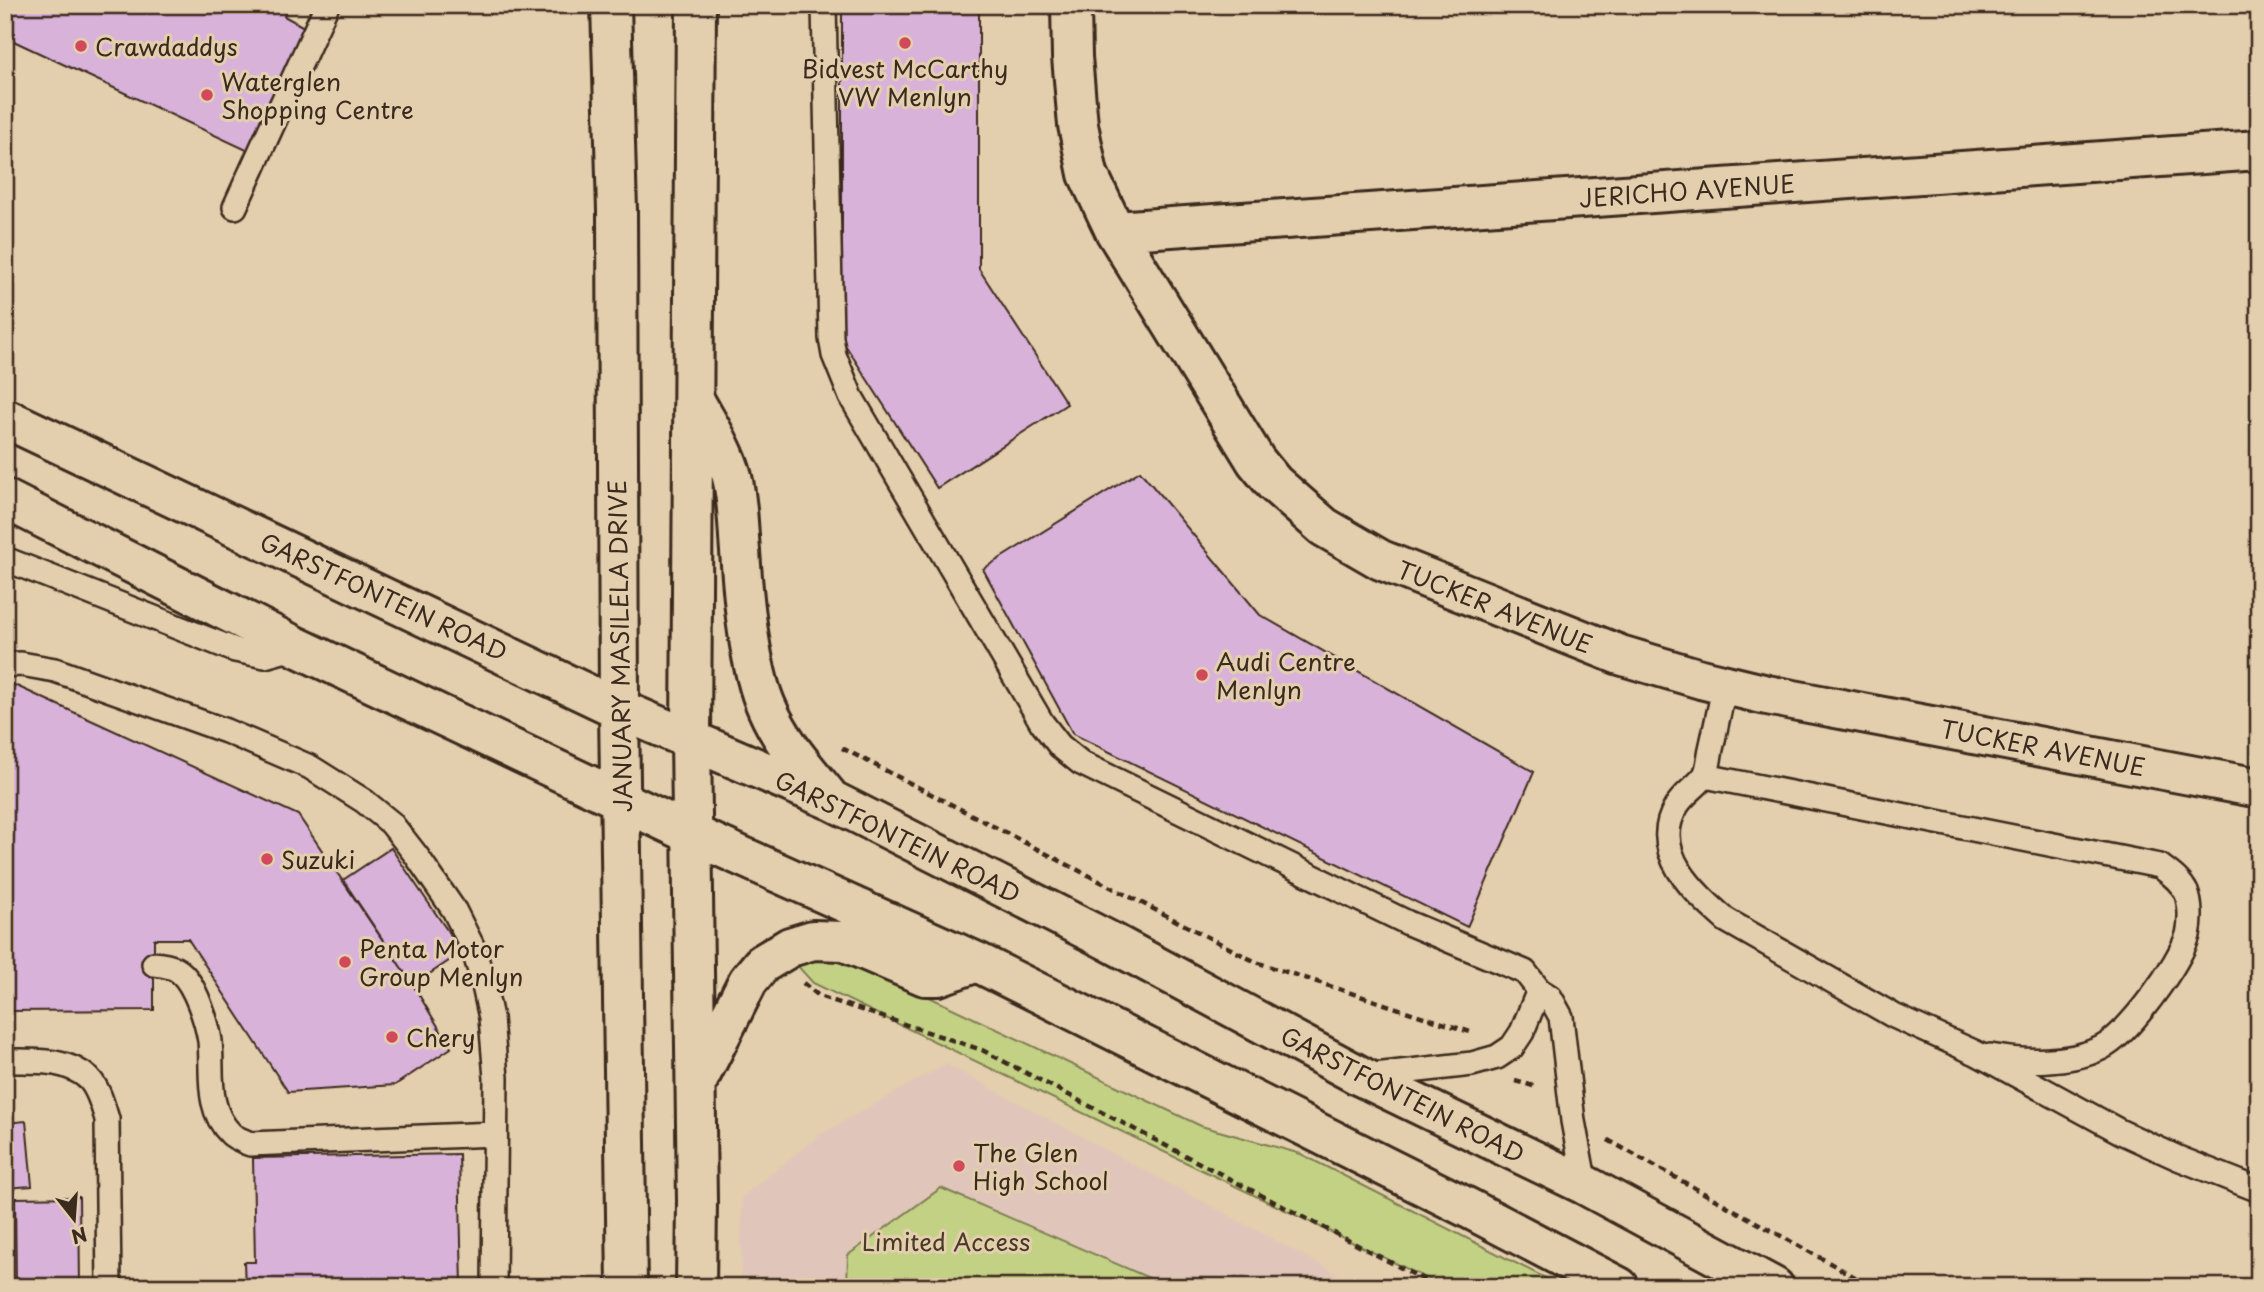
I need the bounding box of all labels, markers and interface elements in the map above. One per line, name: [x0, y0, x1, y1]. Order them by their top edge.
place label: Crawdaddys: [95, 28, 238, 64]
marker: Bidvest McCarthy VW Menlyn: [897, 35, 913, 51]
marker: Crawdaddys: [73, 38, 89, 54]
place label: Bidvest McCarthy VW Menlyn: [802, 50, 1008, 114]
place label: Waterglen Shopping Centre: [221, 63, 414, 127]
marker: Waterglen Shopping Centre: [199, 87, 215, 103]
street label: JERICHO AVENUE: [1578, 164, 1796, 216]
street label: JANUARY MASILELA DRIVE: [598, 480, 640, 812]
street label: GARSTFONTEIN ROAD: [254, 523, 514, 669]
street label: TUCKER AVENUE: [1392, 550, 1598, 662]
place label: Audi Centre Menlyn: [1216, 643, 1356, 707]
marker: Audi Centre Menlyn: [1194, 667, 1210, 683]
street label: TUCKER AVENUE: [1938, 710, 2148, 784]
street label: GARSTFONTEIN ROAD: [769, 761, 1027, 911]
place label: Suzuki: [281, 841, 355, 877]
marker: Suzuki: [259, 851, 275, 867]
place label: Penta Motor Group Menlyn: [359, 930, 523, 994]
marker: Penta Motor Group Menlyn: [337, 954, 353, 970]
street label: GARSTFONTEIN ROAD: [1275, 1017, 1531, 1171]
place label: Chery: [406, 1019, 475, 1055]
marker: Chery: [384, 1029, 400, 1045]
place label: The Glen High School: [973, 1134, 1109, 1198]
marker: The Glen High School: [951, 1158, 967, 1174]
north arrow: [38, 1184, 108, 1254]
text: N: [68, 1221, 91, 1252]
park label: Limited Access: [862, 1223, 1030, 1259]

